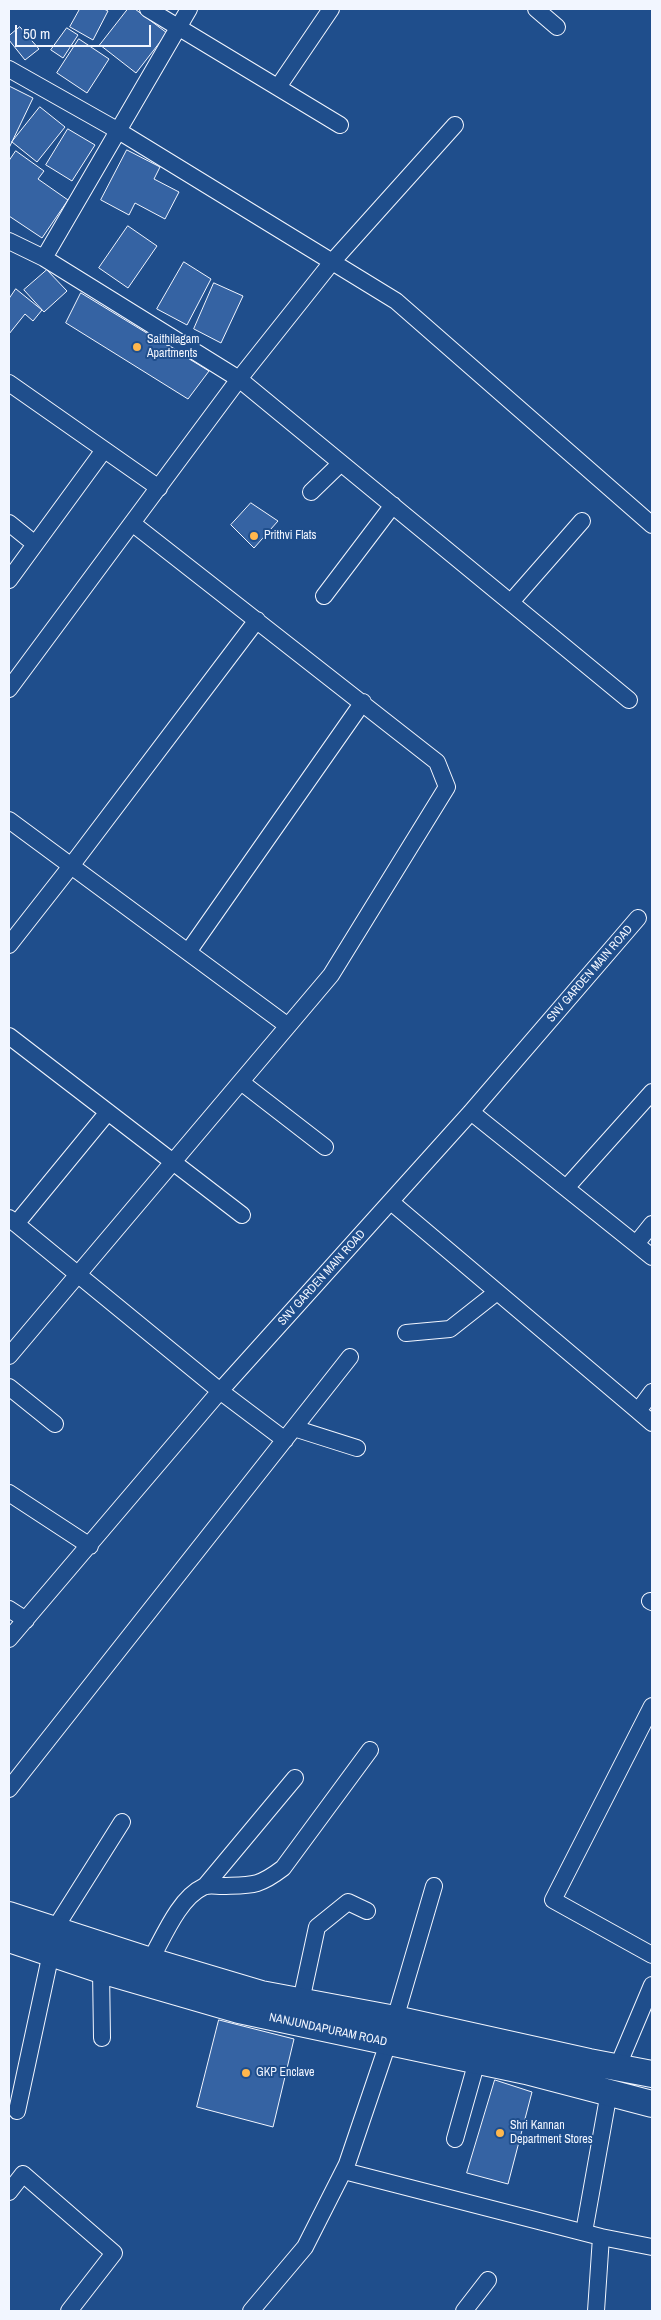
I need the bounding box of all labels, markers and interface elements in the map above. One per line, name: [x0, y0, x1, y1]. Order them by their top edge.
scale bar: [18, 15, 154, 47]
text: 50 m: [23, 23, 50, 44]
place label: Saithilagam Apartments: [147, 333, 200, 361]
marker: Saithilagam Apartments: [131, 341, 143, 353]
place label: Prithvi Flats: [264, 529, 316, 543]
marker: Prithvi Flats: [248, 530, 260, 542]
street label: SNV GARDEN MAIN ROAD: [544, 923, 636, 1025]
street label: SNV GARDEN MAIN ROAD: [275, 1227, 369, 1329]
street label: NANJUNDAPURAM ROAD: [268, 2010, 388, 2050]
place label: GKP Enclave: [256, 2066, 315, 2080]
marker: GKP Enclave: [240, 2067, 252, 2079]
place label: Shri Kannan Department Stores: [510, 2119, 593, 2147]
marker: Shri Kannan Department Stores: [494, 2127, 506, 2139]

